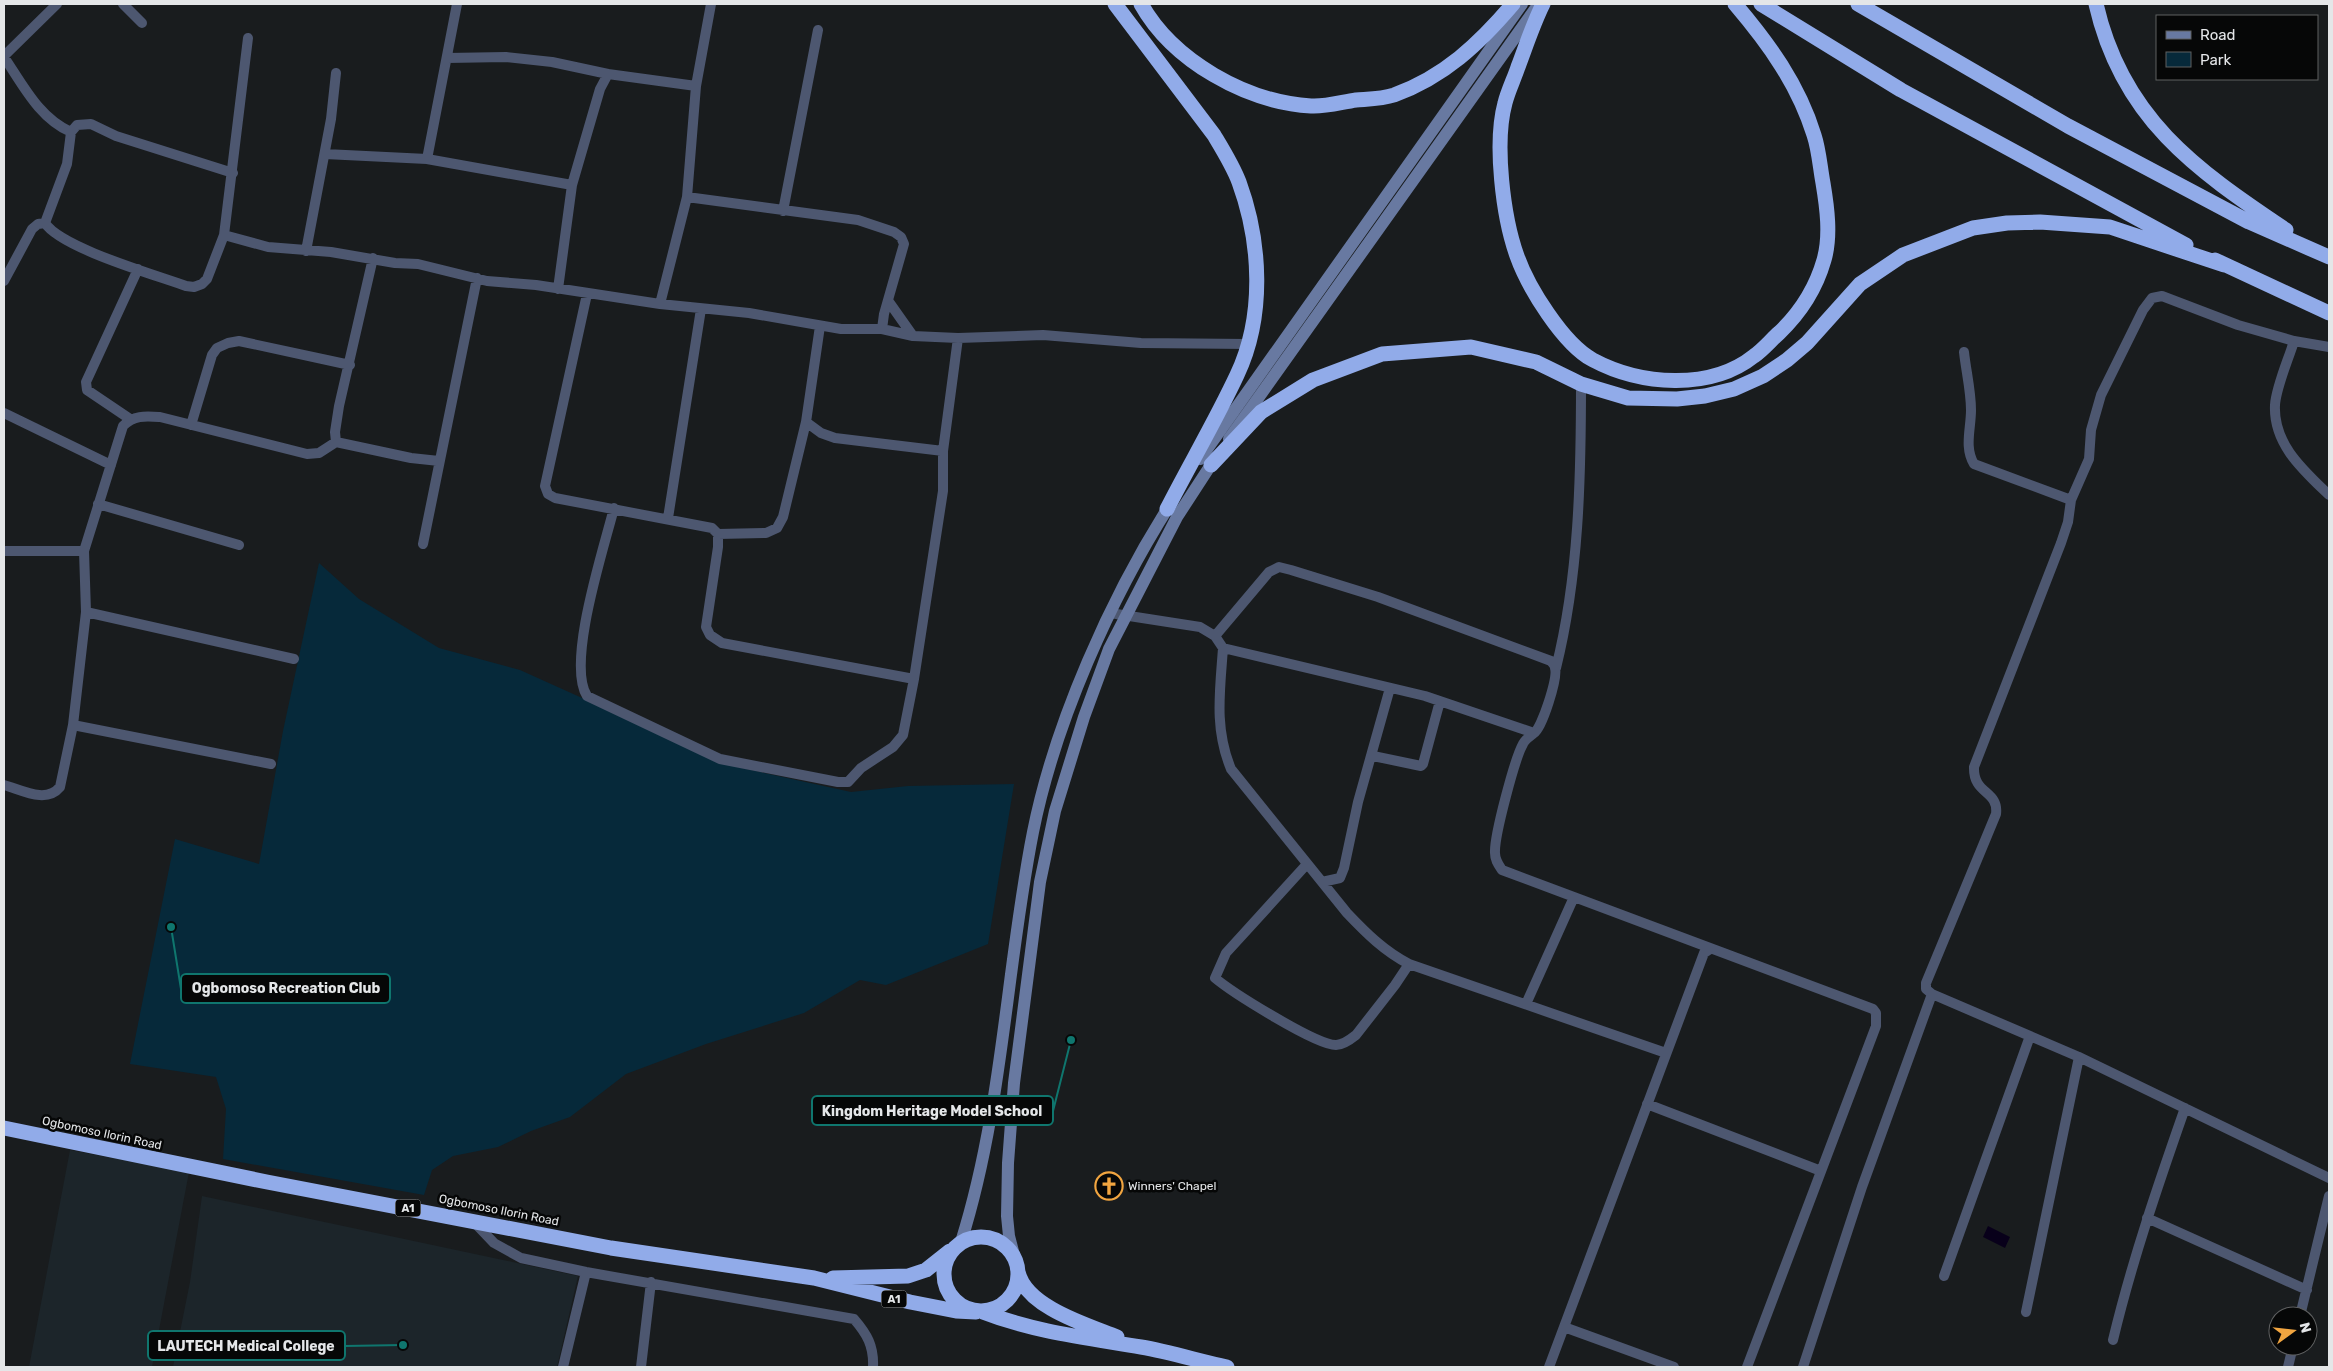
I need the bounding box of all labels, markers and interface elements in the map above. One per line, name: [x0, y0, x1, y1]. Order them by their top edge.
legend: [2156, 15, 2318, 80]
text: Road: [2200, 26, 2236, 44]
text: Park: [2200, 51, 2231, 69]
callout: Ogbomoso Recreation Club: [181, 974, 390, 1003]
text: Ogbomoso Recreation Club: [192, 980, 380, 997]
callout: Kingdom Heritage Model School: [812, 1096, 1053, 1125]
text: Kingdom Heritage Model School: [822, 1103, 1042, 1120]
street label: Ogbomoso Ilorin Road: [41, 1113, 163, 1153]
church icon: Winners' Chapel: [1094, 1171, 1124, 1201]
place label: Winners' Chapel: [1128, 1179, 1217, 1193]
street label: Ogbomoso Ilorin Road: [438, 1191, 560, 1229]
road number: A1: [396, 1200, 420, 1216]
road number: A1: [882, 1290, 906, 1308]
north arrow: [2268, 1306, 2318, 1356]
text: N: [2296, 1321, 2315, 1335]
callout: LAUTECH Medical College: [148, 1331, 345, 1360]
text: LAUTECH Medical College: [157, 1338, 335, 1355]

